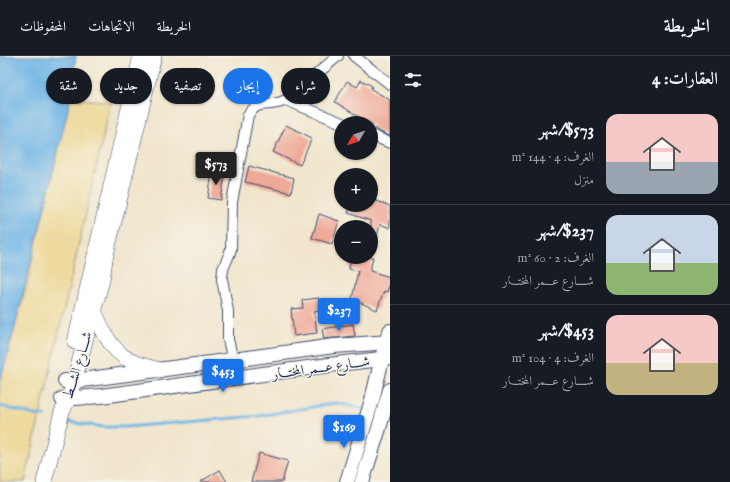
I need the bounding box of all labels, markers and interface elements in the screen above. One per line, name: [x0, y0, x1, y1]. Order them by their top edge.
text: الخريطة: [664, 15, 710, 39]
text: المحفوظات: [20, 18, 66, 36]
text: الاتجاهات: [88, 18, 135, 36]
text: الخريطة: [157, 18, 191, 36]
chip: شقة: [46, 68, 92, 104]
chip: جديد: [100, 68, 152, 104]
chip: تصفية: [160, 68, 215, 104]
chip: إيجار: [223, 68, 273, 104]
chip: شراء: [281, 68, 330, 104]
icon: filters: [402, 69, 424, 91]
text: العقارات: 4: [652, 69, 718, 90]
north arrow: [334, 116, 378, 160]
map controls: [334, 116, 378, 264]
text: $573/شهر: [539, 120, 594, 141]
icon: home: [638, 130, 686, 178]
text: الغرف: 4 · 144 m²: [512, 149, 594, 166]
pin: $573: [192, 152, 240, 186]
text: $573: [205, 156, 227, 173]
button: +: [334, 168, 378, 212]
text: منزل: [574, 172, 594, 189]
button: −: [334, 220, 378, 264]
text: $237/شهر: [537, 221, 594, 242]
icon: home: [638, 231, 686, 279]
text: الغرف: 2 · 60 m²: [518, 250, 594, 267]
text: شــــارع عـــمر المختـــار: [503, 273, 594, 290]
pin: $237: [315, 298, 363, 332]
text: $237: [327, 302, 351, 319]
text: $453/شهر: [539, 321, 594, 342]
street label: شــــارع الشـــط: [59, 329, 99, 402]
icon: home: [638, 331, 686, 379]
text: الغرف: 4 · 104 m²: [512, 350, 594, 367]
street label: شــــارع عـــمر المختـــار: [269, 352, 371, 386]
pin: $453: [199, 359, 247, 393]
text: $453: [211, 363, 235, 380]
text: شــــارع عـــمر المختـــار: [503, 373, 594, 390]
pin: $169: [320, 415, 368, 449]
text: $169: [332, 419, 356, 436]

